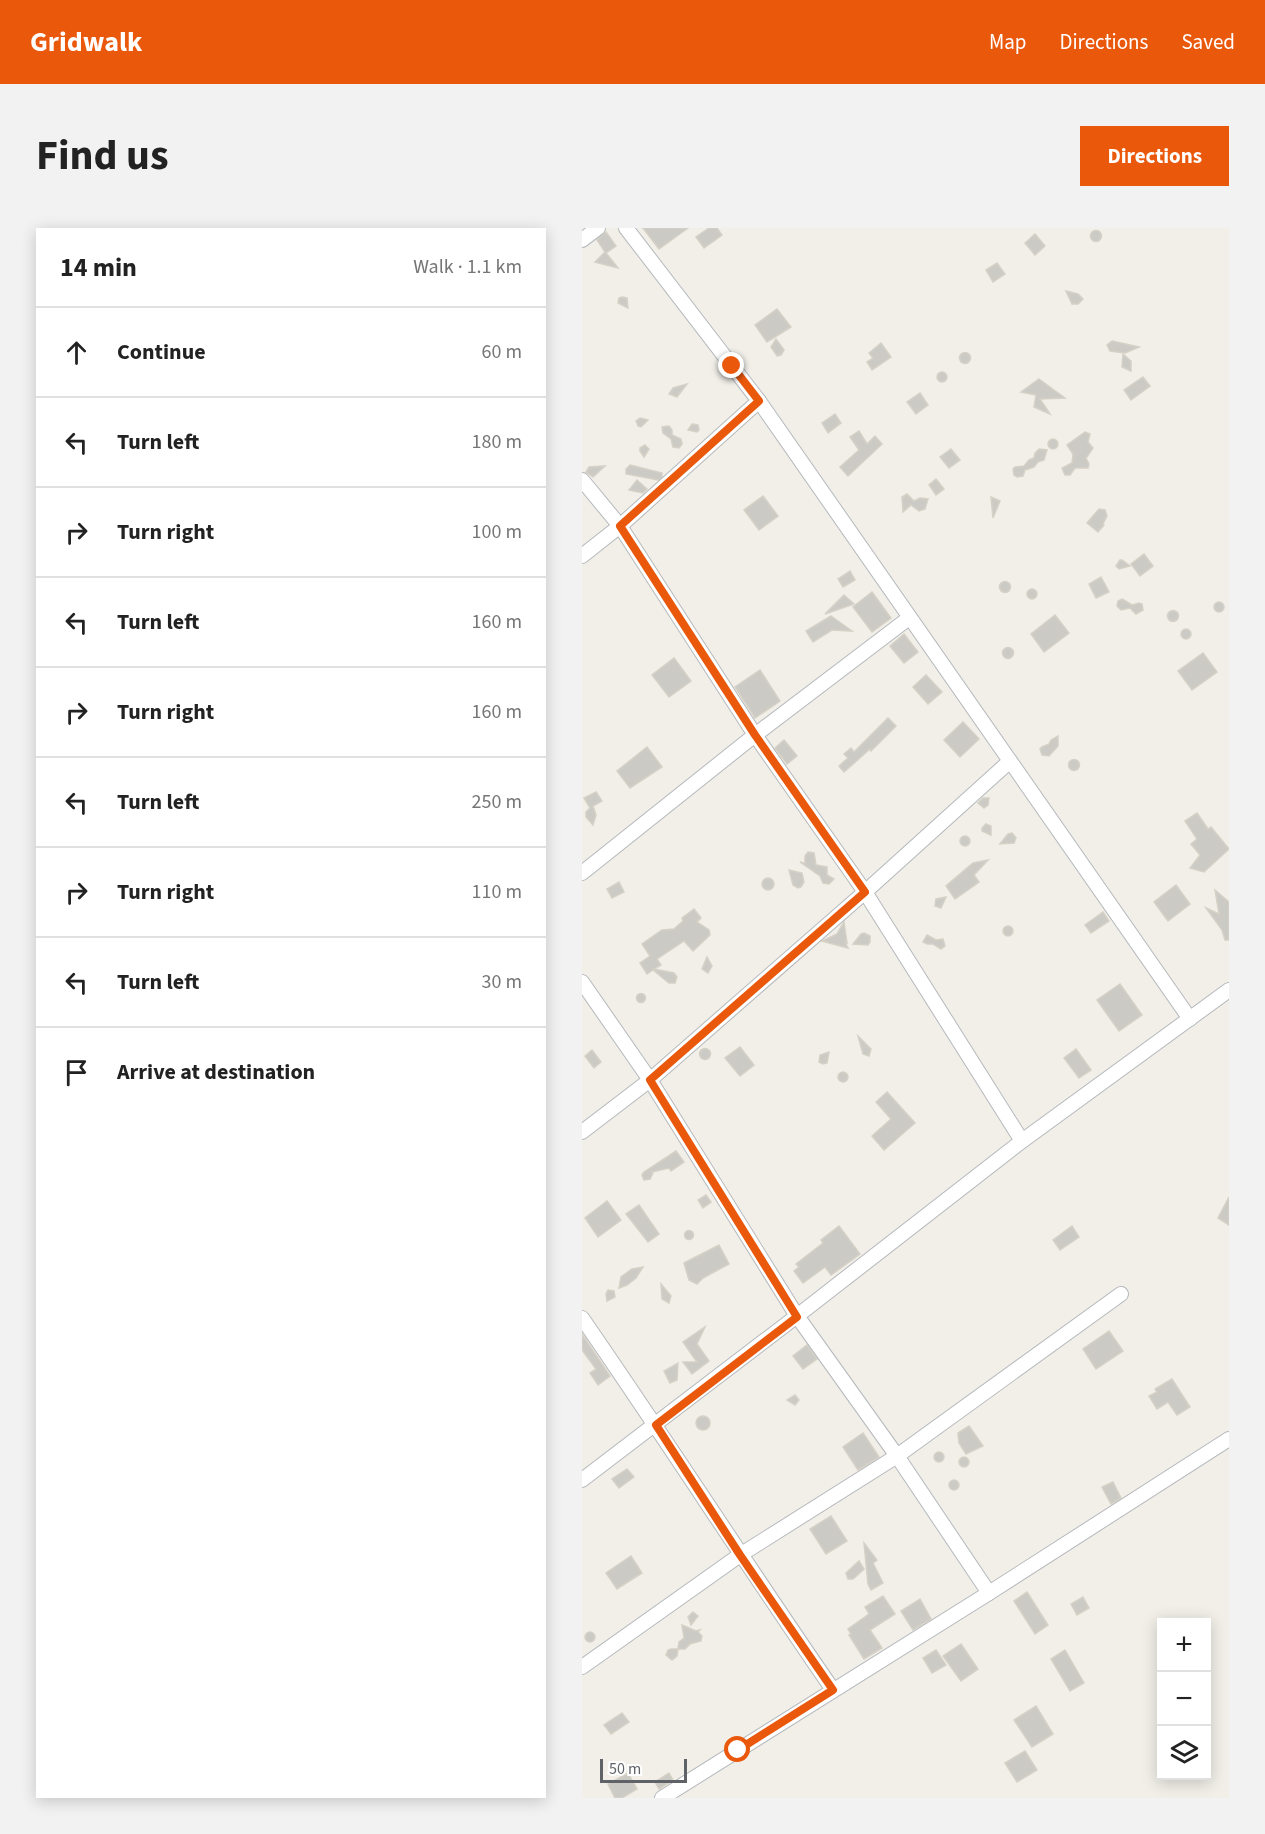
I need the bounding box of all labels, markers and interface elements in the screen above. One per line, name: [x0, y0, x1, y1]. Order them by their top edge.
text: Gridwalk: [30, 22, 142, 62]
text: Map: [989, 27, 1027, 57]
text: Directions: [1060, 27, 1148, 57]
text: Saved: [1181, 27, 1235, 57]
text: Find us: [36, 126, 169, 186]
button: Directions: [1080, 126, 1229, 186]
text: 14 min: [60, 249, 137, 286]
text: Walk · 1.1 km: [413, 253, 522, 281]
icon: ahead: [60, 336, 93, 369]
text: Continue: [117, 336, 206, 368]
text: 60 m: [482, 338, 522, 366]
route end: [718, 352, 744, 378]
icon: left: [60, 426, 93, 459]
text: Turn left: [117, 426, 199, 458]
text: 180 m: [472, 428, 522, 456]
icon: right: [60, 516, 93, 549]
text: Turn right: [117, 516, 214, 548]
text: 100 m: [472, 518, 522, 546]
icon: left: [60, 606, 93, 639]
text: Turn left: [117, 606, 199, 638]
text: 160 m: [472, 608, 522, 636]
icon: right: [60, 696, 93, 729]
text: Turn right: [117, 696, 214, 728]
text: 160 m: [472, 698, 522, 726]
icon: left: [60, 786, 93, 819]
text: Turn left: [117, 786, 199, 818]
text: 250 m: [472, 788, 522, 816]
icon: right: [60, 876, 93, 909]
text: Turn right: [117, 876, 214, 908]
text: 110 m: [472, 878, 522, 906]
icon: left: [60, 966, 93, 999]
text: Turn left: [117, 966, 199, 998]
text: 30 m: [482, 968, 522, 996]
icon: arrive: [60, 1056, 93, 1089]
text: Arrive at destination: [117, 1056, 315, 1088]
map controls: [1157, 1618, 1211, 1780]
button: +: [1157, 1618, 1211, 1672]
button: −: [1157, 1672, 1211, 1726]
button: layers: [1157, 1726, 1211, 1780]
route start: [724, 1736, 750, 1762]
scale bar: [600, 1756, 687, 1784]
text: 50 m: [609, 1758, 641, 1780]

